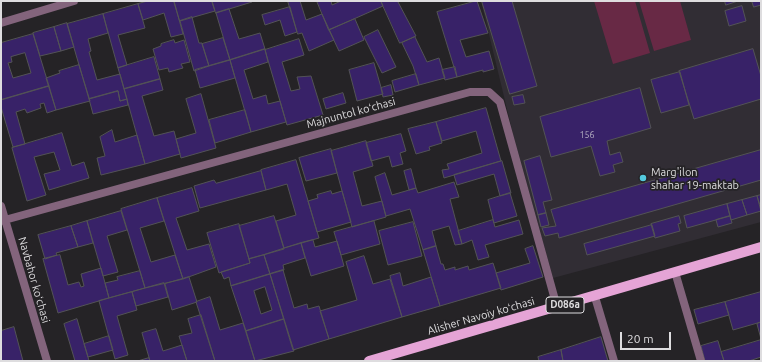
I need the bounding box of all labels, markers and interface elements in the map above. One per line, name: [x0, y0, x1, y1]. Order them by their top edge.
street label: Majnuntol koʻchasi: [305, 95, 397, 131]
house number: 156: [579, 130, 595, 140]
place label: Marg'ilon shahar 19-maktab: [651, 165, 739, 191]
marker: Marg'ilon shahar 19-maktab: [638, 173, 648, 183]
street label: Navbahor koʻchasi: [15, 235, 53, 325]
street label: Alisher Navoiy koʻchasi: [426, 294, 536, 338]
road number: D086a: [546, 297, 584, 313]
scale bar: [622, 324, 673, 350]
text: 20 m: [627, 332, 654, 345]

